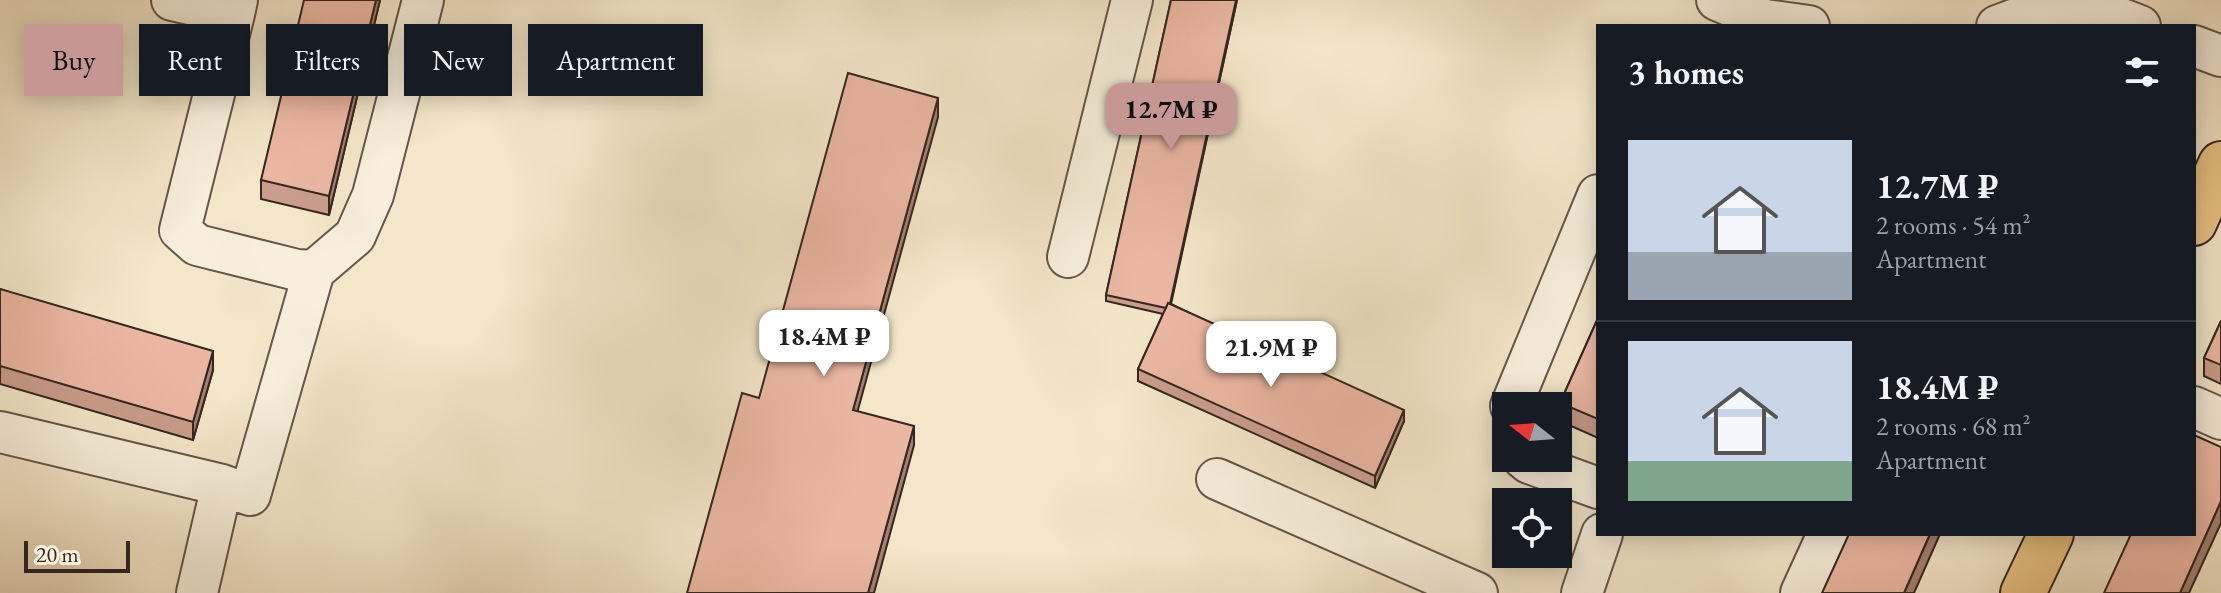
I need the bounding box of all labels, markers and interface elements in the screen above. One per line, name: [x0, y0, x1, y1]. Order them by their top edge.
chip: Buy: [24, 24, 123, 96]
chip: Rent: [139, 24, 250, 96]
chip: Filters: [266, 24, 388, 96]
chip: New: [404, 24, 512, 96]
chip: Apartment: [528, 24, 703, 96]
text: 3 homes: [1628, 50, 1744, 94]
icon: filters: [2120, 50, 2164, 94]
pin: 12.7M ₽: [1097, 83, 1245, 151]
text: 12.7M ₽: [1124, 92, 1218, 126]
text: 12.7M ₽: [1876, 164, 1999, 208]
icon: home: [1692, 172, 1788, 268]
text: 2 rooms · 54 m²: [1876, 208, 2031, 242]
text: Apartment: [1876, 242, 1986, 276]
pin: 18.4M ₽: [750, 310, 898, 378]
text: 18.4M ₽: [777, 319, 871, 353]
pin: 21.9M ₽: [1197, 321, 1345, 389]
text: 21.9M ₽: [1224, 330, 1318, 364]
text: 18.4M ₽: [1876, 365, 1999, 409]
icon: home: [1692, 373, 1788, 469]
north arrow: [1492, 392, 1572, 472]
map controls: [1492, 392, 1572, 568]
text: 2 rooms · 68 m²: [1876, 409, 2031, 443]
text: Apartment: [1876, 443, 1986, 477]
button: locate: [1492, 488, 1572, 568]
scale bar: [24, 537, 130, 573]
text: 20 m: [36, 540, 79, 569]

